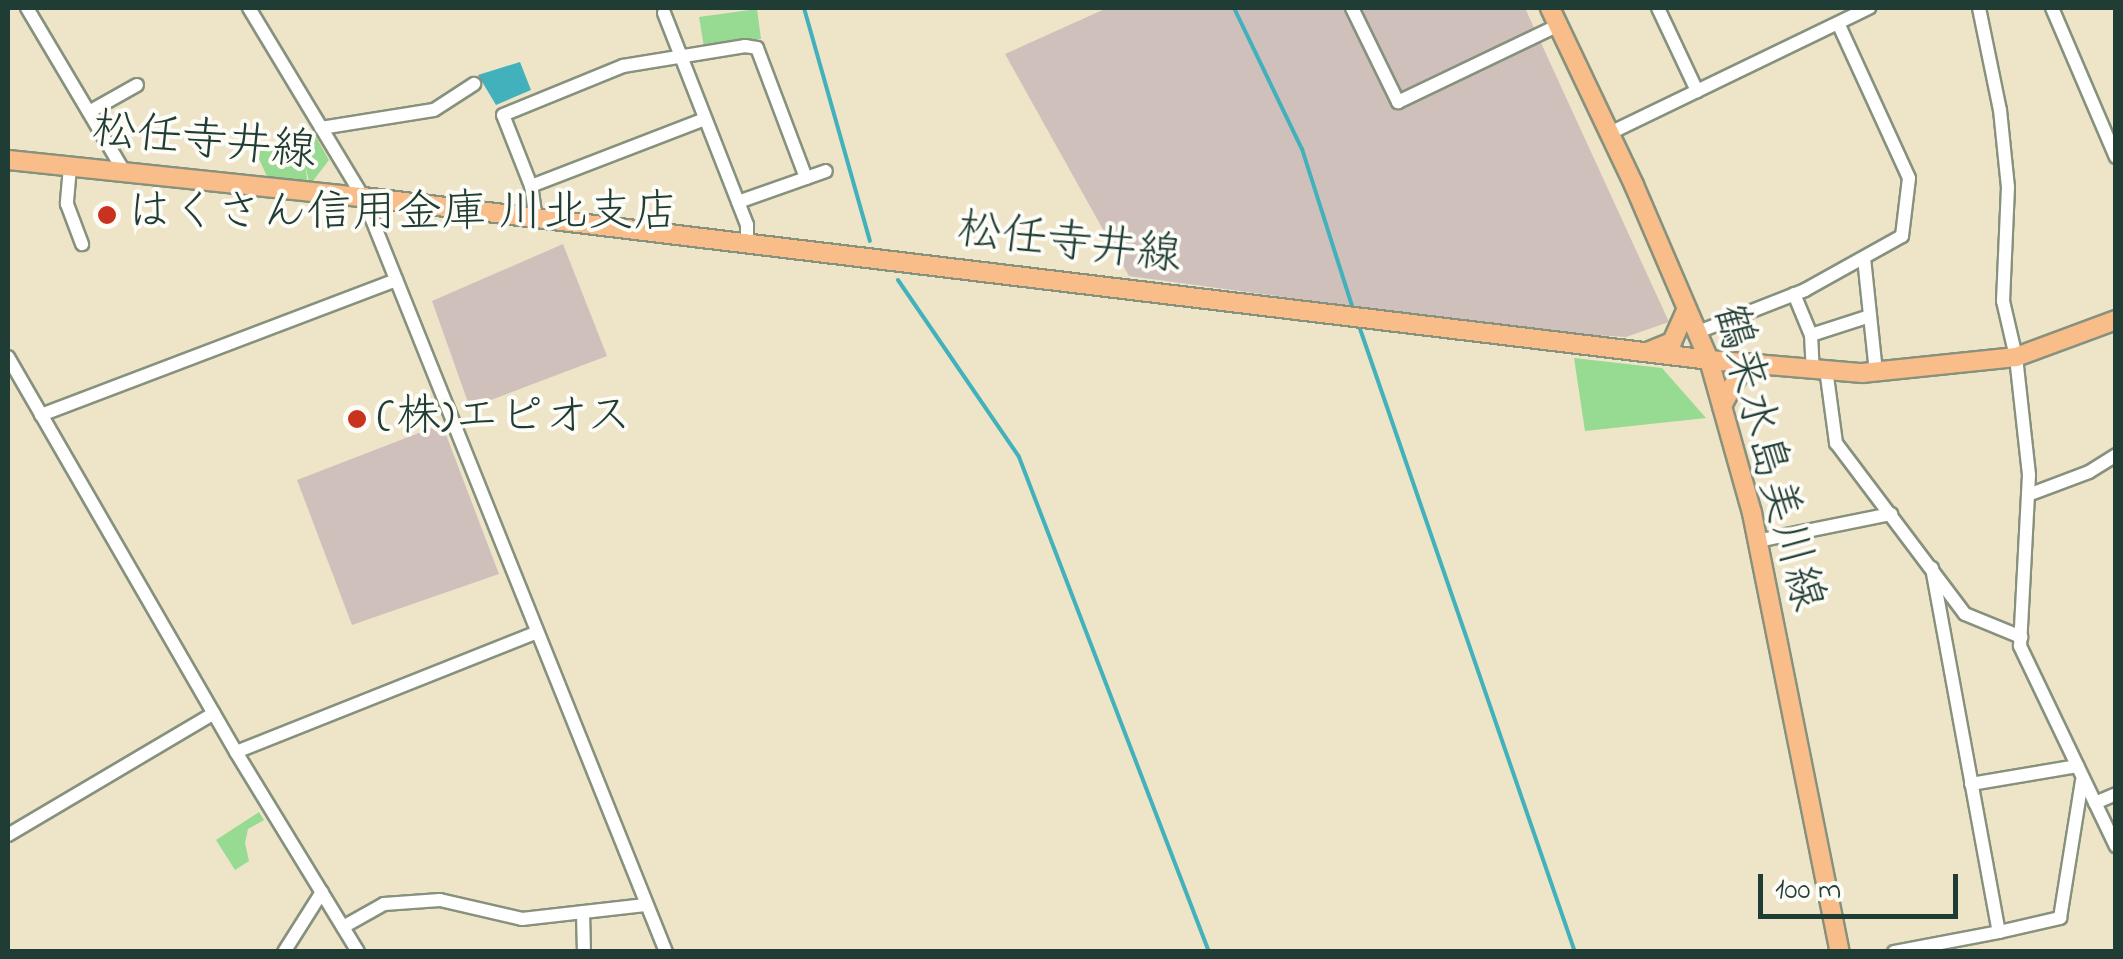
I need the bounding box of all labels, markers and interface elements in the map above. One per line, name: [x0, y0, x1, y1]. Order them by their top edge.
street label: 松任寺井線: [89, 104, 319, 182]
place label: はくさん信用金庫 川北支店: [127, 188, 678, 242]
marker: はくさん信用金庫 川北支店: [96, 204, 118, 226]
street label: 松任寺井線: [954, 204, 1184, 286]
street label: 鶴来水島美川線: [1699, 299, 1833, 617]
place label: (株)エピオス: [377, 392, 634, 446]
marker: (株)エピオス: [346, 408, 368, 430]
scale bar: [1763, 854, 1963, 916]
text: 100 m: [1775, 869, 1841, 913]

